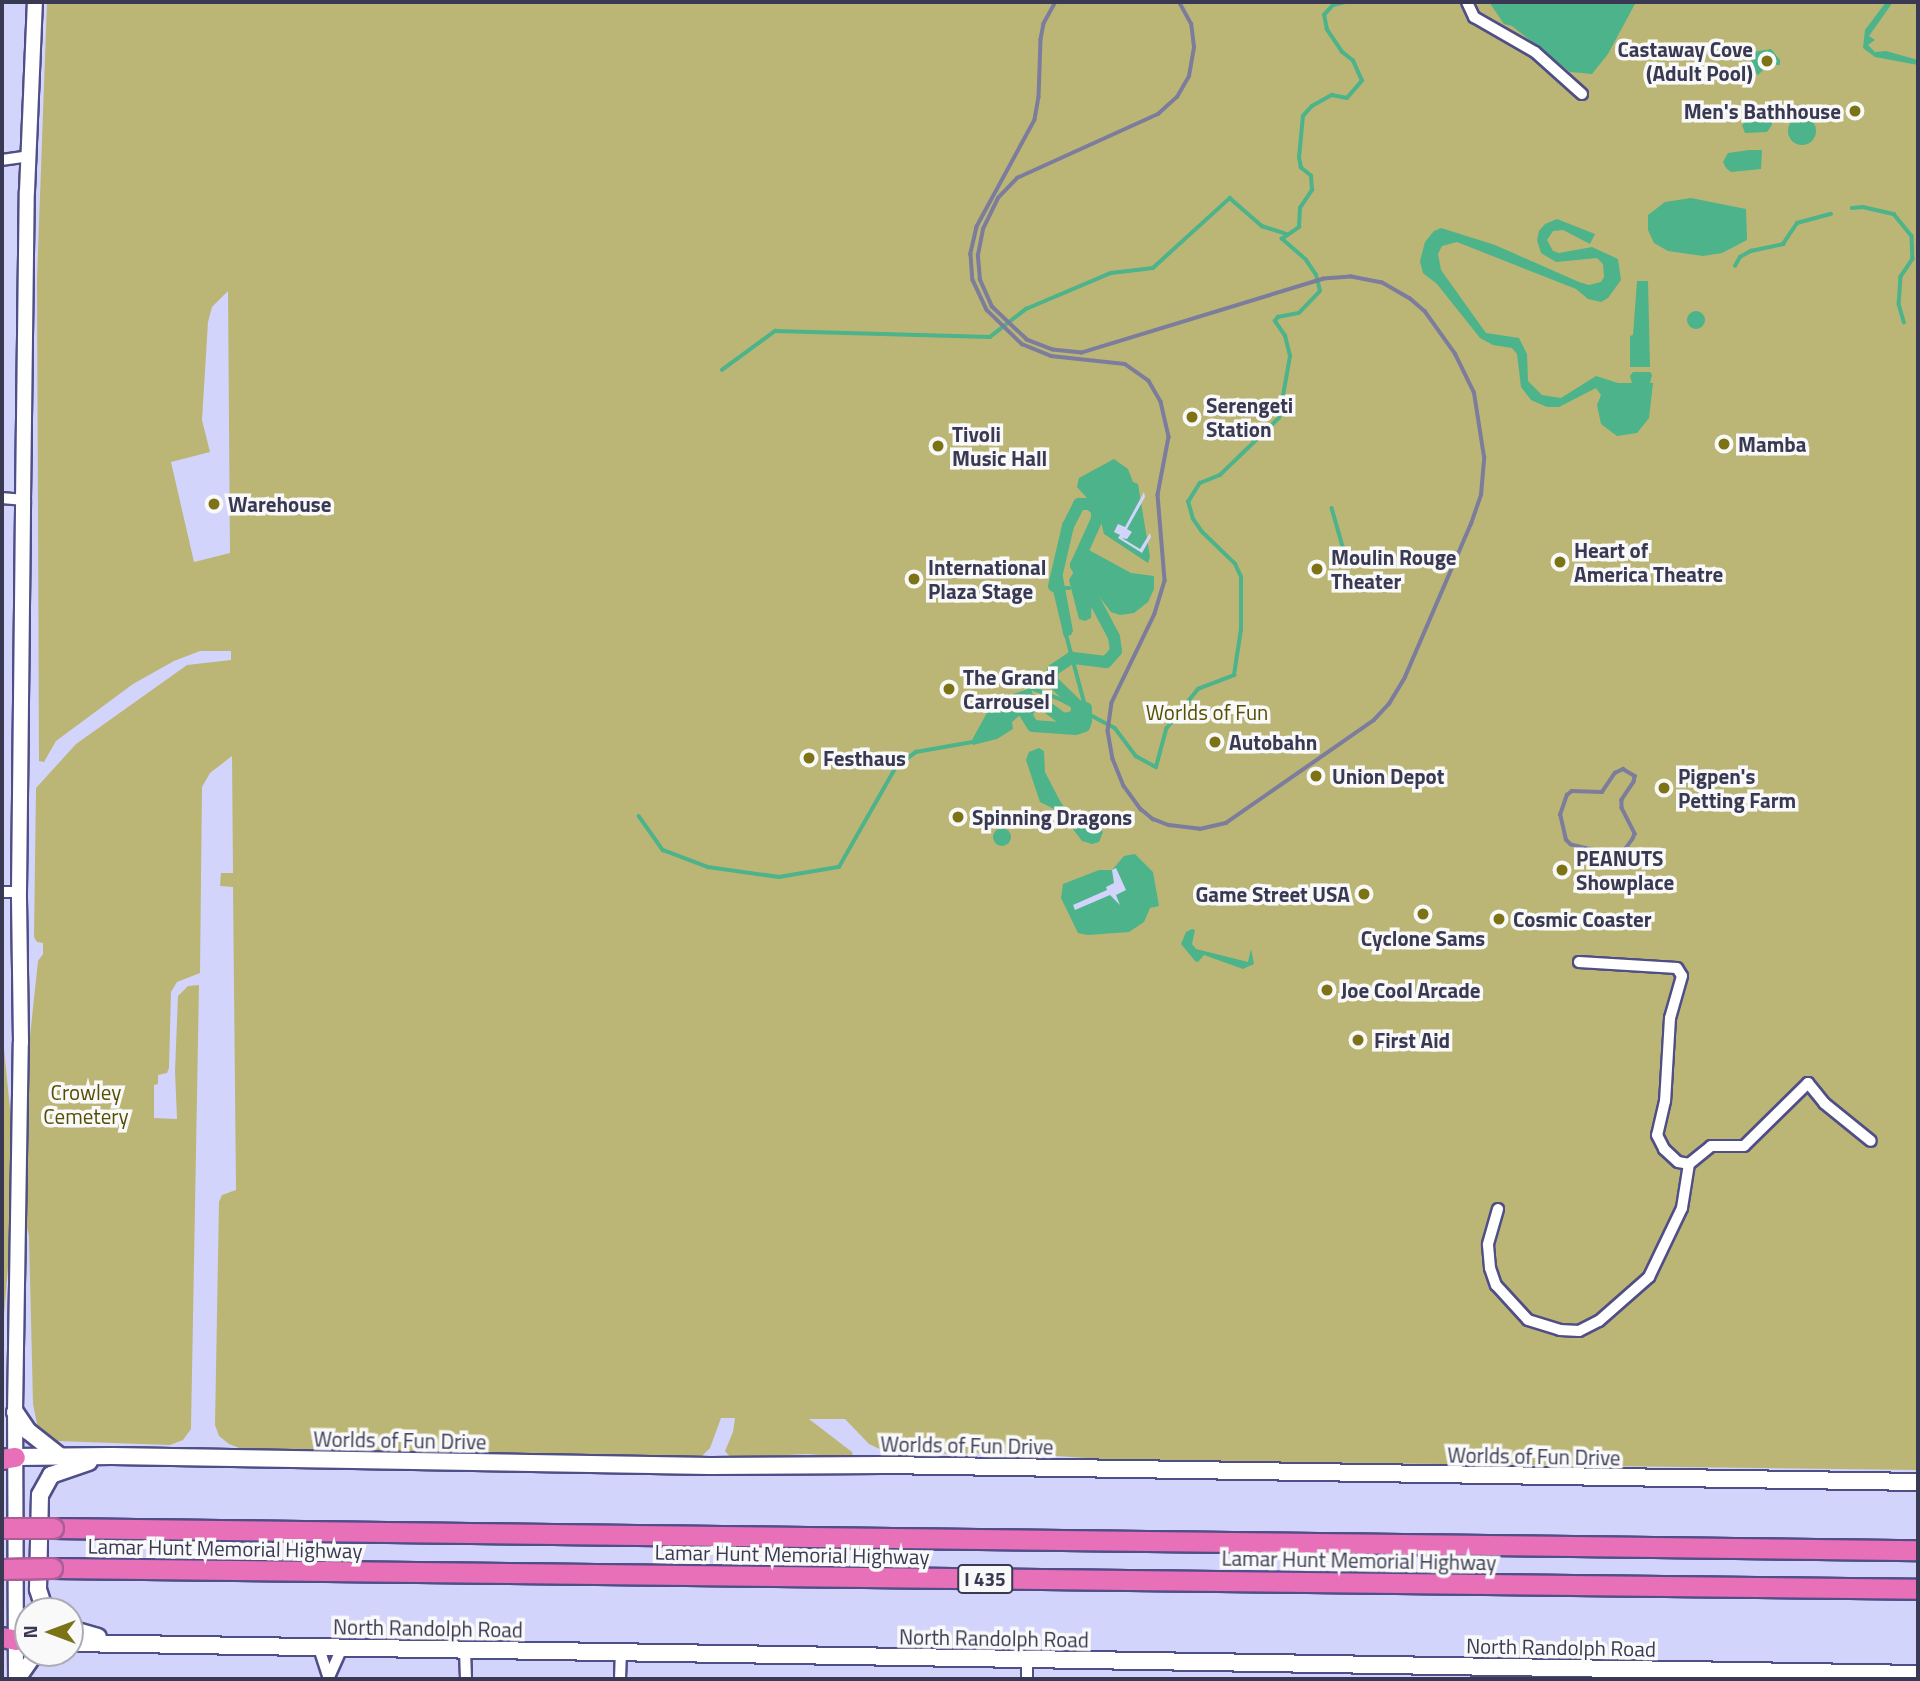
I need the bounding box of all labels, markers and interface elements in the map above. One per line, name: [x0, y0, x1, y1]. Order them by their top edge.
place label: Castaway Cove (Adult Pool): [1617, 36, 1753, 86]
marker: Castaway Cove (Adult Pool): [1759, 53, 1775, 69]
place label: Men's Bathhouse: [1684, 98, 1841, 124]
marker: Men's Bathhouse: [1847, 103, 1863, 119]
place label: Serengeti Station: [1206, 392, 1293, 442]
marker: Serengeti Station: [1184, 409, 1200, 425]
place label: Tivoli Music Hall: [952, 421, 1047, 471]
place label: Mamba: [1738, 431, 1807, 457]
marker: Mamba: [1716, 436, 1732, 452]
marker: Tivoli Music Hall: [930, 438, 946, 454]
place label: Warehouse: [228, 491, 331, 517]
marker: Warehouse: [206, 496, 222, 512]
place label: Heart of America Theatre: [1574, 537, 1723, 587]
place label: Moulin Rouge Theater: [1331, 544, 1457, 594]
place label: International Plaza Stage: [928, 554, 1046, 604]
marker: Heart of America Theatre: [1552, 554, 1568, 570]
marker: Moulin Rouge Theater: [1309, 561, 1325, 577]
marker: International Plaza Stage: [906, 571, 922, 587]
place label: The Grand Carrousel: [963, 664, 1056, 714]
marker: The Grand Carrousel: [941, 681, 957, 697]
park label: Worlds of Fun: [1146, 699, 1268, 725]
place label: Autobahn: [1229, 729, 1317, 755]
marker: Autobahn: [1207, 734, 1223, 750]
place label: Festhaus: [823, 745, 906, 771]
marker: Festhaus: [801, 750, 817, 766]
place label: Union Depot: [1332, 763, 1444, 789]
place label: Pigpen's Petting Farm: [1678, 763, 1796, 813]
marker: Union Depot: [1306, 766, 1326, 786]
marker: Pigpen's Petting Farm: [1656, 780, 1672, 796]
place label: Spinning Dragons: [972, 804, 1132, 830]
marker: Spinning Dragons: [950, 809, 966, 825]
place label: PEANUTS Showplace: [1576, 845, 1674, 895]
marker: PEANUTS Showplace: [1554, 862, 1570, 878]
place label: Game Street USA: [1195, 881, 1350, 907]
marker: Game Street USA: [1356, 886, 1372, 902]
marker: Cyclone Sams: [1415, 906, 1431, 922]
place label: Cosmic Coaster: [1513, 906, 1652, 932]
marker: Cosmic Coaster: [1491, 911, 1507, 927]
place label: Cyclone Sams: [1361, 925, 1485, 951]
place label: Joe Cool Arcade: [1341, 977, 1480, 1003]
marker: Joe Cool Arcade: [1319, 982, 1335, 998]
place label: First Aid: [1374, 1027, 1450, 1053]
marker: First Aid: [1348, 1030, 1368, 1050]
park label: Crowley Cemetery: [43, 1079, 129, 1129]
street label: Worlds of Fun Drive: [313, 1426, 487, 1454]
street label: Worlds of Fun Drive: [880, 1431, 1054, 1459]
street label: Worlds of Fun Drive: [1447, 1442, 1621, 1470]
street label: Lamar Hunt Memorial Highway: [87, 1533, 363, 1563]
street label: Lamar Hunt Memorial Highway: [654, 1539, 930, 1569]
street label: Lamar Hunt Memorial Highway: [1221, 1545, 1497, 1575]
road number: I 435: [957, 1564, 1013, 1595]
north arrow: [14, 1597, 84, 1667]
street label: North Randolph Road: [333, 1614, 523, 1642]
street label: North Randolph Road: [899, 1624, 1089, 1652]
text: N: [15, 1625, 44, 1639]
street label: North Randolph Road: [1466, 1633, 1656, 1661]

